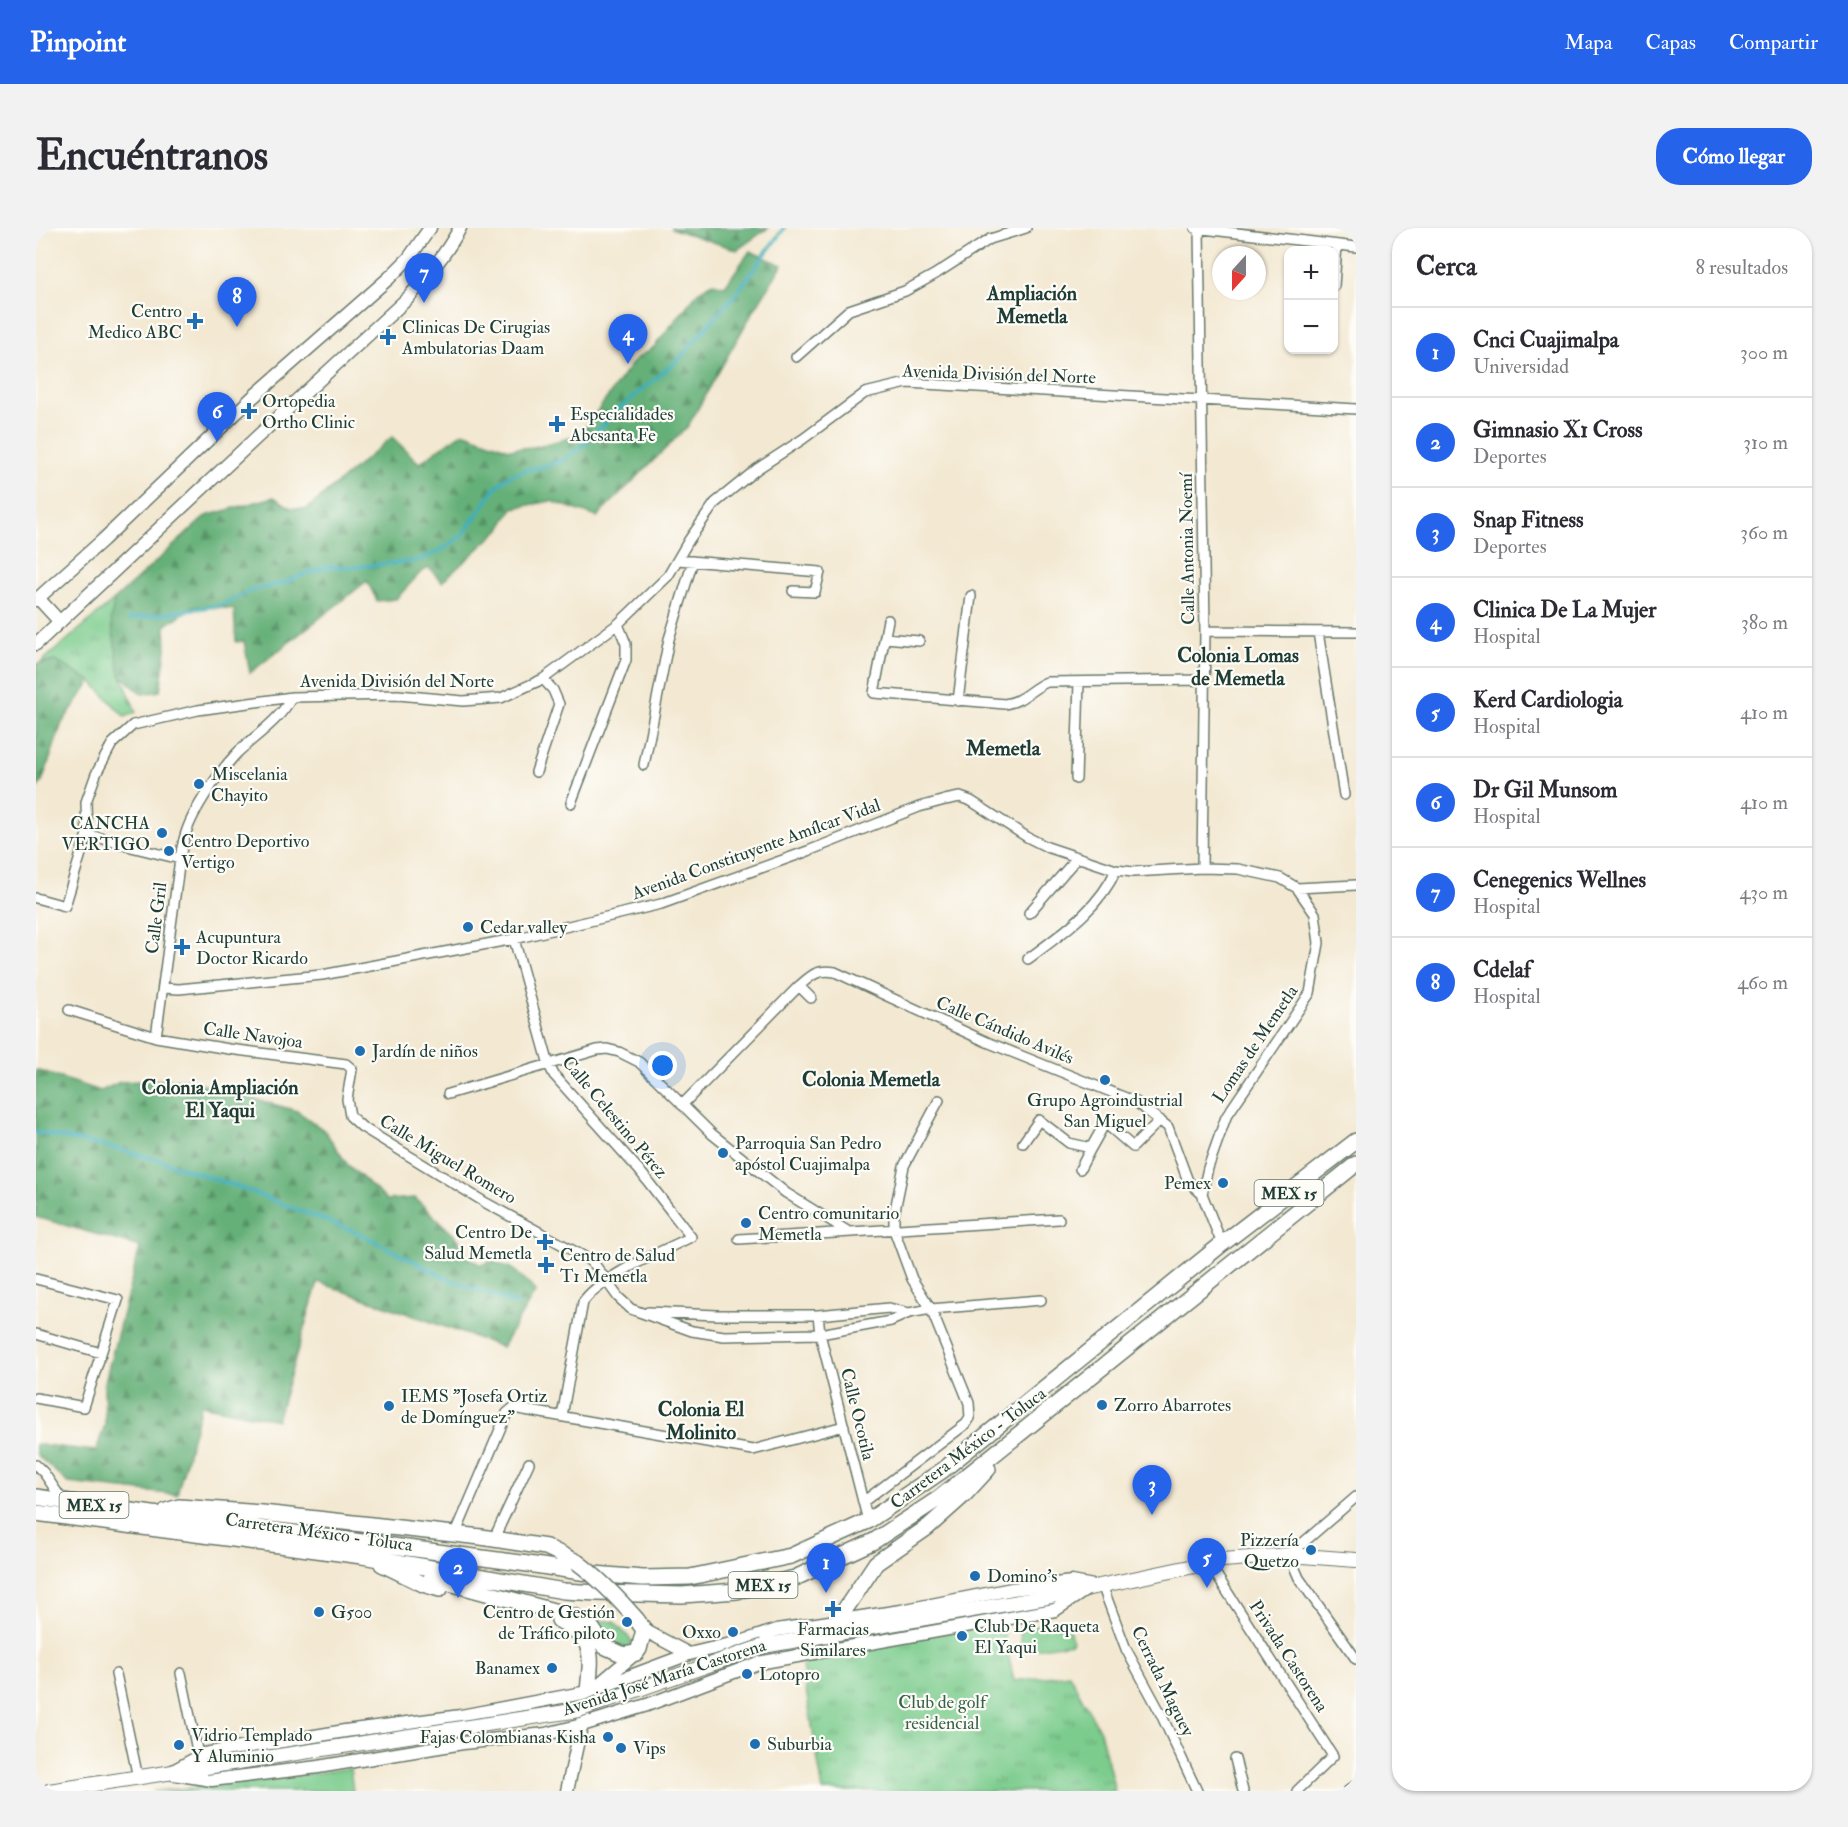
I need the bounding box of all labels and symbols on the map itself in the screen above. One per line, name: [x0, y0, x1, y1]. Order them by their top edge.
north arrow: [1212, 246, 1266, 300]
pin: 7: [404, 254, 444, 303]
pin: 8: [218, 278, 256, 327]
district label: Ampliación Memetla: [986, 281, 1078, 329]
place label: Centro Medico ABC: [88, 300, 182, 344]
marker: Centro Medico ABC: [186, 312, 204, 330]
pin: 4: [608, 314, 648, 364]
place label: Clinicas De Cirugias Ambulatorias Daam: [401, 316, 550, 360]
marker: Clinicas De Cirugias Ambulatorias Daam: [379, 328, 397, 346]
street label: Avenida División del Norte: [901, 360, 1097, 389]
place label: Ortopedia Ortho Clinic: [262, 390, 355, 434]
pin: 6: [198, 392, 237, 442]
marker: Ortopedia Ortho Clinic: [240, 402, 258, 420]
place label: Especialidades Abcsanta Fe: [569, 403, 673, 447]
marker: Especialidades Abcsanta Fe: [548, 415, 566, 433]
street label: Calle Antonia Noemí: [1175, 472, 1200, 625]
district label: Colonia Lomas de Memetla: [1177, 643, 1299, 691]
street label: Avenida División del Norte: [299, 670, 494, 693]
district label: Memetla: [965, 735, 1042, 762]
place label: Miscelania Chayito: [211, 763, 288, 807]
marker: Miscelania Chayito: [192, 777, 206, 791]
street label: Avenida Constituyente Amílcar Vidal: [628, 794, 884, 906]
place label: CANCHA VERTIGO: [62, 812, 151, 856]
marker: CANCHA VERTIGO: [155, 826, 169, 840]
place label: Centro Deportivo Vertigo: [181, 830, 310, 874]
marker: Centro Deportivo Vertigo: [162, 844, 176, 858]
street label: Calle Gril: [141, 880, 172, 955]
place label: Cedar valley: [480, 916, 568, 939]
marker: Cedar valley: [461, 920, 475, 934]
place label: Acupuntura Doctor Ricardo: [195, 926, 308, 970]
marker: Acupuntura Doctor Ricardo: [173, 938, 191, 956]
street label: Lomas de Memetla: [1208, 980, 1304, 1108]
street label: Calle Cándido Avilés: [932, 991, 1077, 1070]
street label: Calle Navojoa: [202, 1017, 305, 1054]
place label: Jardín de niños: [371, 1040, 478, 1063]
marker: Jardín de niños: [353, 1044, 367, 1058]
street label: Calle Celestino Pérez: [557, 1051, 673, 1183]
your location: [648, 1051, 677, 1080]
district label: Colonia Memetla: [802, 1067, 941, 1092]
marker: Grupo Agroindustrial San Miguel: [1098, 1073, 1112, 1087]
district label: Colonia Ampliación El Yaqui: [142, 1075, 299, 1124]
place label: Grupo Agroindustrial San Miguel: [1027, 1089, 1183, 1133]
street label: Calle Miguel Romero: [375, 1110, 521, 1210]
place label: Parroquia San Pedro apóstol Cuajimalpa: [735, 1132, 882, 1176]
marker: Parroquia San Pedro apóstol Cuajimalpa: [716, 1146, 730, 1160]
place label: Pemex: [1164, 1172, 1211, 1195]
marker: Pemex: [1216, 1176, 1230, 1190]
road number: MEX 15: [1254, 1180, 1324, 1206]
place label: Centro comunitario Memetla: [758, 1202, 899, 1246]
marker: Centro comunitario Memetla: [739, 1216, 753, 1230]
place label: Centro De Salud Memetla: [424, 1221, 533, 1265]
marker: Centro De Salud Memetla: [536, 1233, 554, 1251]
place label: Centro de Salud T1 Memetla: [560, 1244, 675, 1288]
marker: Centro de Salud T1 Memetla: [537, 1256, 555, 1274]
street label: Calle Ocotila: [835, 1366, 880, 1463]
street label: Carretera México - Toluca: [886, 1382, 1051, 1515]
place label: IEMS "Josefa Ortiz de Domínguez": [401, 1385, 548, 1429]
place label: Zorro Abarrotes: [1114, 1394, 1231, 1417]
district label: Colonia El Molinito: [658, 1397, 745, 1445]
marker: Zorro Abarrotes: [1095, 1398, 1109, 1412]
marker: IEMS "Josefa Ortiz de Domínguez": [382, 1399, 396, 1413]
pin: 3: [1132, 1466, 1172, 1515]
road number: MEX 15: [59, 1492, 128, 1518]
street label: Carretera México - Toluca: [224, 1508, 415, 1557]
place label: Pizzería Quetzo: [1240, 1529, 1300, 1573]
pin: 5: [1188, 1538, 1226, 1588]
marker: Pizzería Quetzo: [1304, 1543, 1318, 1557]
pin: 1: [806, 1544, 846, 1593]
pin: 2: [438, 1548, 478, 1598]
place label: Domino's: [987, 1565, 1057, 1588]
marker: Domino's: [968, 1569, 982, 1583]
road number: MEX 15: [728, 1572, 798, 1598]
street label: Privada Castorena: [1244, 1596, 1334, 1717]
place label: G500: [331, 1601, 372, 1624]
place label: Centro de Gestión de Tráfico piloto: [483, 1601, 615, 1645]
marker: Farmacias Similares: [826, 1602, 840, 1616]
marker: G500: [312, 1605, 326, 1619]
marker: Centro de Gestión de Tráfico piloto: [620, 1615, 634, 1629]
place label: Club De Raqueta El Yaqui: [974, 1615, 1100, 1659]
place label: Farmacias Similares: [797, 1618, 869, 1662]
place label: Oxxo: [682, 1621, 721, 1644]
street label: Cerrada Maguey: [1126, 1622, 1200, 1741]
marker: Oxxo: [726, 1625, 740, 1639]
marker: Club De Raqueta El Yaqui: [955, 1629, 969, 1643]
street label: Avenida José María Castorena: [559, 1634, 769, 1722]
place label: Banamex: [475, 1657, 540, 1680]
marker: Banamex: [545, 1661, 559, 1675]
place label: Lotopro: [759, 1663, 820, 1686]
marker: Lotopro: [740, 1667, 754, 1681]
park label: Club de golf residencial: [898, 1691, 989, 1735]
place label: Vidrio Templado Y Aluminio: [191, 1724, 312, 1768]
place label: Fajas Colombianas Kisha: [420, 1726, 597, 1749]
marker: Fajas Colombianas Kisha: [601, 1730, 615, 1744]
place label: Suburbia: [767, 1733, 833, 1756]
place label: Vips: [633, 1737, 666, 1760]
marker: Suburbia: [748, 1737, 762, 1751]
marker: Vidrio Templado Y Aluminio: [172, 1738, 186, 1752]
marker: Vips: [614, 1741, 628, 1755]

